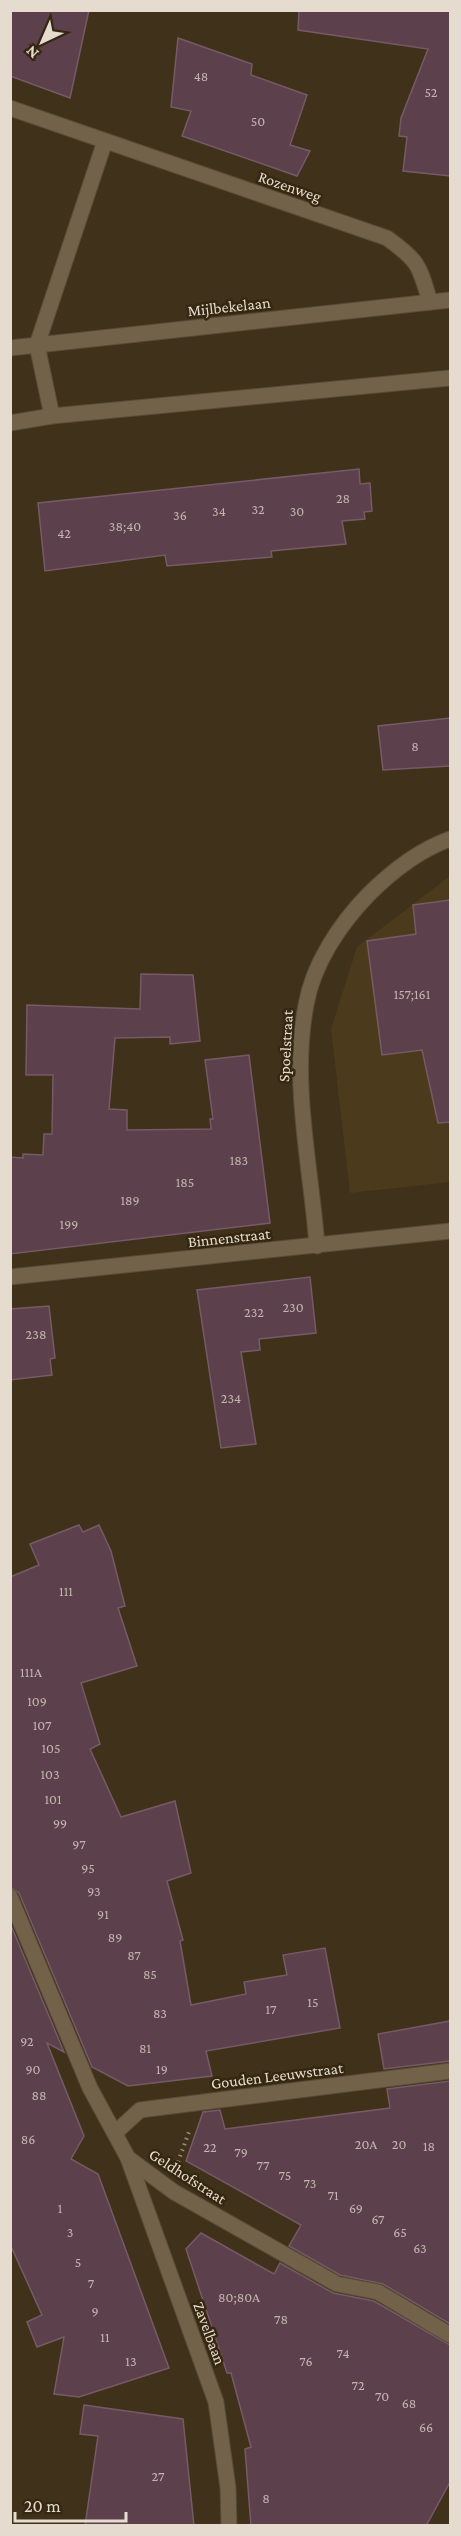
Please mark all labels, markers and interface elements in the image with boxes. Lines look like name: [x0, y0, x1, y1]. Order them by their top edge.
north arrow: [12, 12, 72, 72]
text: N: [22, 42, 42, 62]
house number: 48: [194, 68, 208, 84]
house number: 52: [425, 84, 438, 100]
house number: 50: [251, 113, 265, 129]
street label: Rozenweg: [256, 168, 324, 206]
street label: Mijlbekelaan: [187, 294, 272, 320]
house number: 28: [336, 490, 350, 506]
house number: 32: [251, 501, 265, 517]
house number: 34: [212, 503, 226, 519]
house number: 30: [290, 503, 304, 519]
house number: 36: [173, 507, 187, 523]
house number: 38;40: [109, 518, 141, 534]
house number: 42: [57, 525, 71, 541]
house number: 8: [411, 738, 419, 754]
house number: 157;161: [394, 986, 431, 1002]
street label: Spoelstraat: [275, 1009, 297, 1083]
house number: 183: [230, 1152, 248, 1168]
house number: 185: [176, 1174, 194, 1190]
house number: 189: [120, 1192, 140, 1208]
house number: 199: [60, 1216, 78, 1232]
street label: Binnenstraat: [187, 1225, 272, 1250]
house number: 230: [282, 1299, 304, 1315]
house number: 232: [244, 1304, 264, 1320]
house number: 238: [26, 1326, 46, 1342]
house number: 234: [221, 1390, 241, 1406]
house number: 111: [59, 1583, 73, 1599]
house number: 111A: [20, 1664, 42, 1680]
house number: 109: [27, 1693, 47, 1709]
house number: 107: [33, 1717, 52, 1733]
house number: 105: [41, 1740, 61, 1756]
house number: 103: [40, 1766, 60, 1782]
house number: 101: [44, 1791, 62, 1807]
house number: 99: [53, 1815, 67, 1831]
house number: 97: [72, 1836, 86, 1852]
house number: 95: [81, 1860, 95, 1876]
house number: 93: [87, 1883, 101, 1899]
house number: 91: [97, 1906, 109, 1922]
house number: 89: [108, 1929, 122, 1945]
house number: 87: [127, 1947, 141, 1963]
house number: 85: [143, 1966, 157, 1982]
house number: 15: [307, 1994, 319, 2010]
house number: 17: [265, 2001, 277, 2017]
house number: 83: [153, 2005, 167, 2021]
house number: 92: [20, 2033, 34, 2049]
house number: 81: [139, 2040, 151, 2056]
street label: Gouden Leeuwstraat: [210, 2059, 345, 2092]
house number: 90: [25, 2061, 41, 2077]
house number: 19: [156, 2061, 168, 2077]
house number: 88: [31, 2087, 47, 2103]
house number: 86: [21, 2131, 35, 2147]
house number: 20A: [355, 2136, 377, 2152]
house number: 20: [392, 2136, 406, 2152]
house number: 18: [423, 2138, 435, 2154]
house number: 22: [203, 2139, 217, 2155]
house number: 79: [234, 2144, 248, 2160]
street label: Geldhofstraat: [146, 2145, 230, 2208]
house number: 77: [257, 2157, 270, 2173]
house number: 75: [279, 2167, 291, 2183]
house number: 73: [304, 2175, 316, 2191]
house number: 71: [327, 2187, 339, 2203]
house number: 1: [58, 2200, 63, 2216]
house number: 69: [349, 2200, 363, 2216]
house number: 67: [371, 2211, 385, 2227]
house number: 3: [67, 2224, 73, 2240]
house number: 65: [393, 2224, 407, 2240]
house number: 63: [413, 2240, 427, 2256]
house number: 5: [75, 2254, 81, 2270]
house number: 7: [88, 2275, 95, 2291]
house number: 80;80A: [218, 2289, 260, 2305]
street label: Zavelbaan: [190, 2299, 229, 2367]
house number: 9: [91, 2303, 99, 2319]
house number: 78: [274, 2311, 288, 2327]
house number: 11: [100, 2329, 110, 2345]
house number: 74: [336, 2345, 350, 2361]
house number: 13: [125, 2353, 137, 2369]
house number: 76: [299, 2353, 313, 2369]
house number: 72: [351, 2377, 365, 2393]
house number: 70: [375, 2388, 389, 2404]
house number: 68: [402, 2395, 416, 2411]
house number: 66: [419, 2419, 433, 2435]
house number: 27: [152, 2468, 165, 2484]
scale bar: [15, 2485, 126, 2523]
house number: 8: [262, 2490, 270, 2506]
text: 20 m: [24, 2496, 61, 2516]

